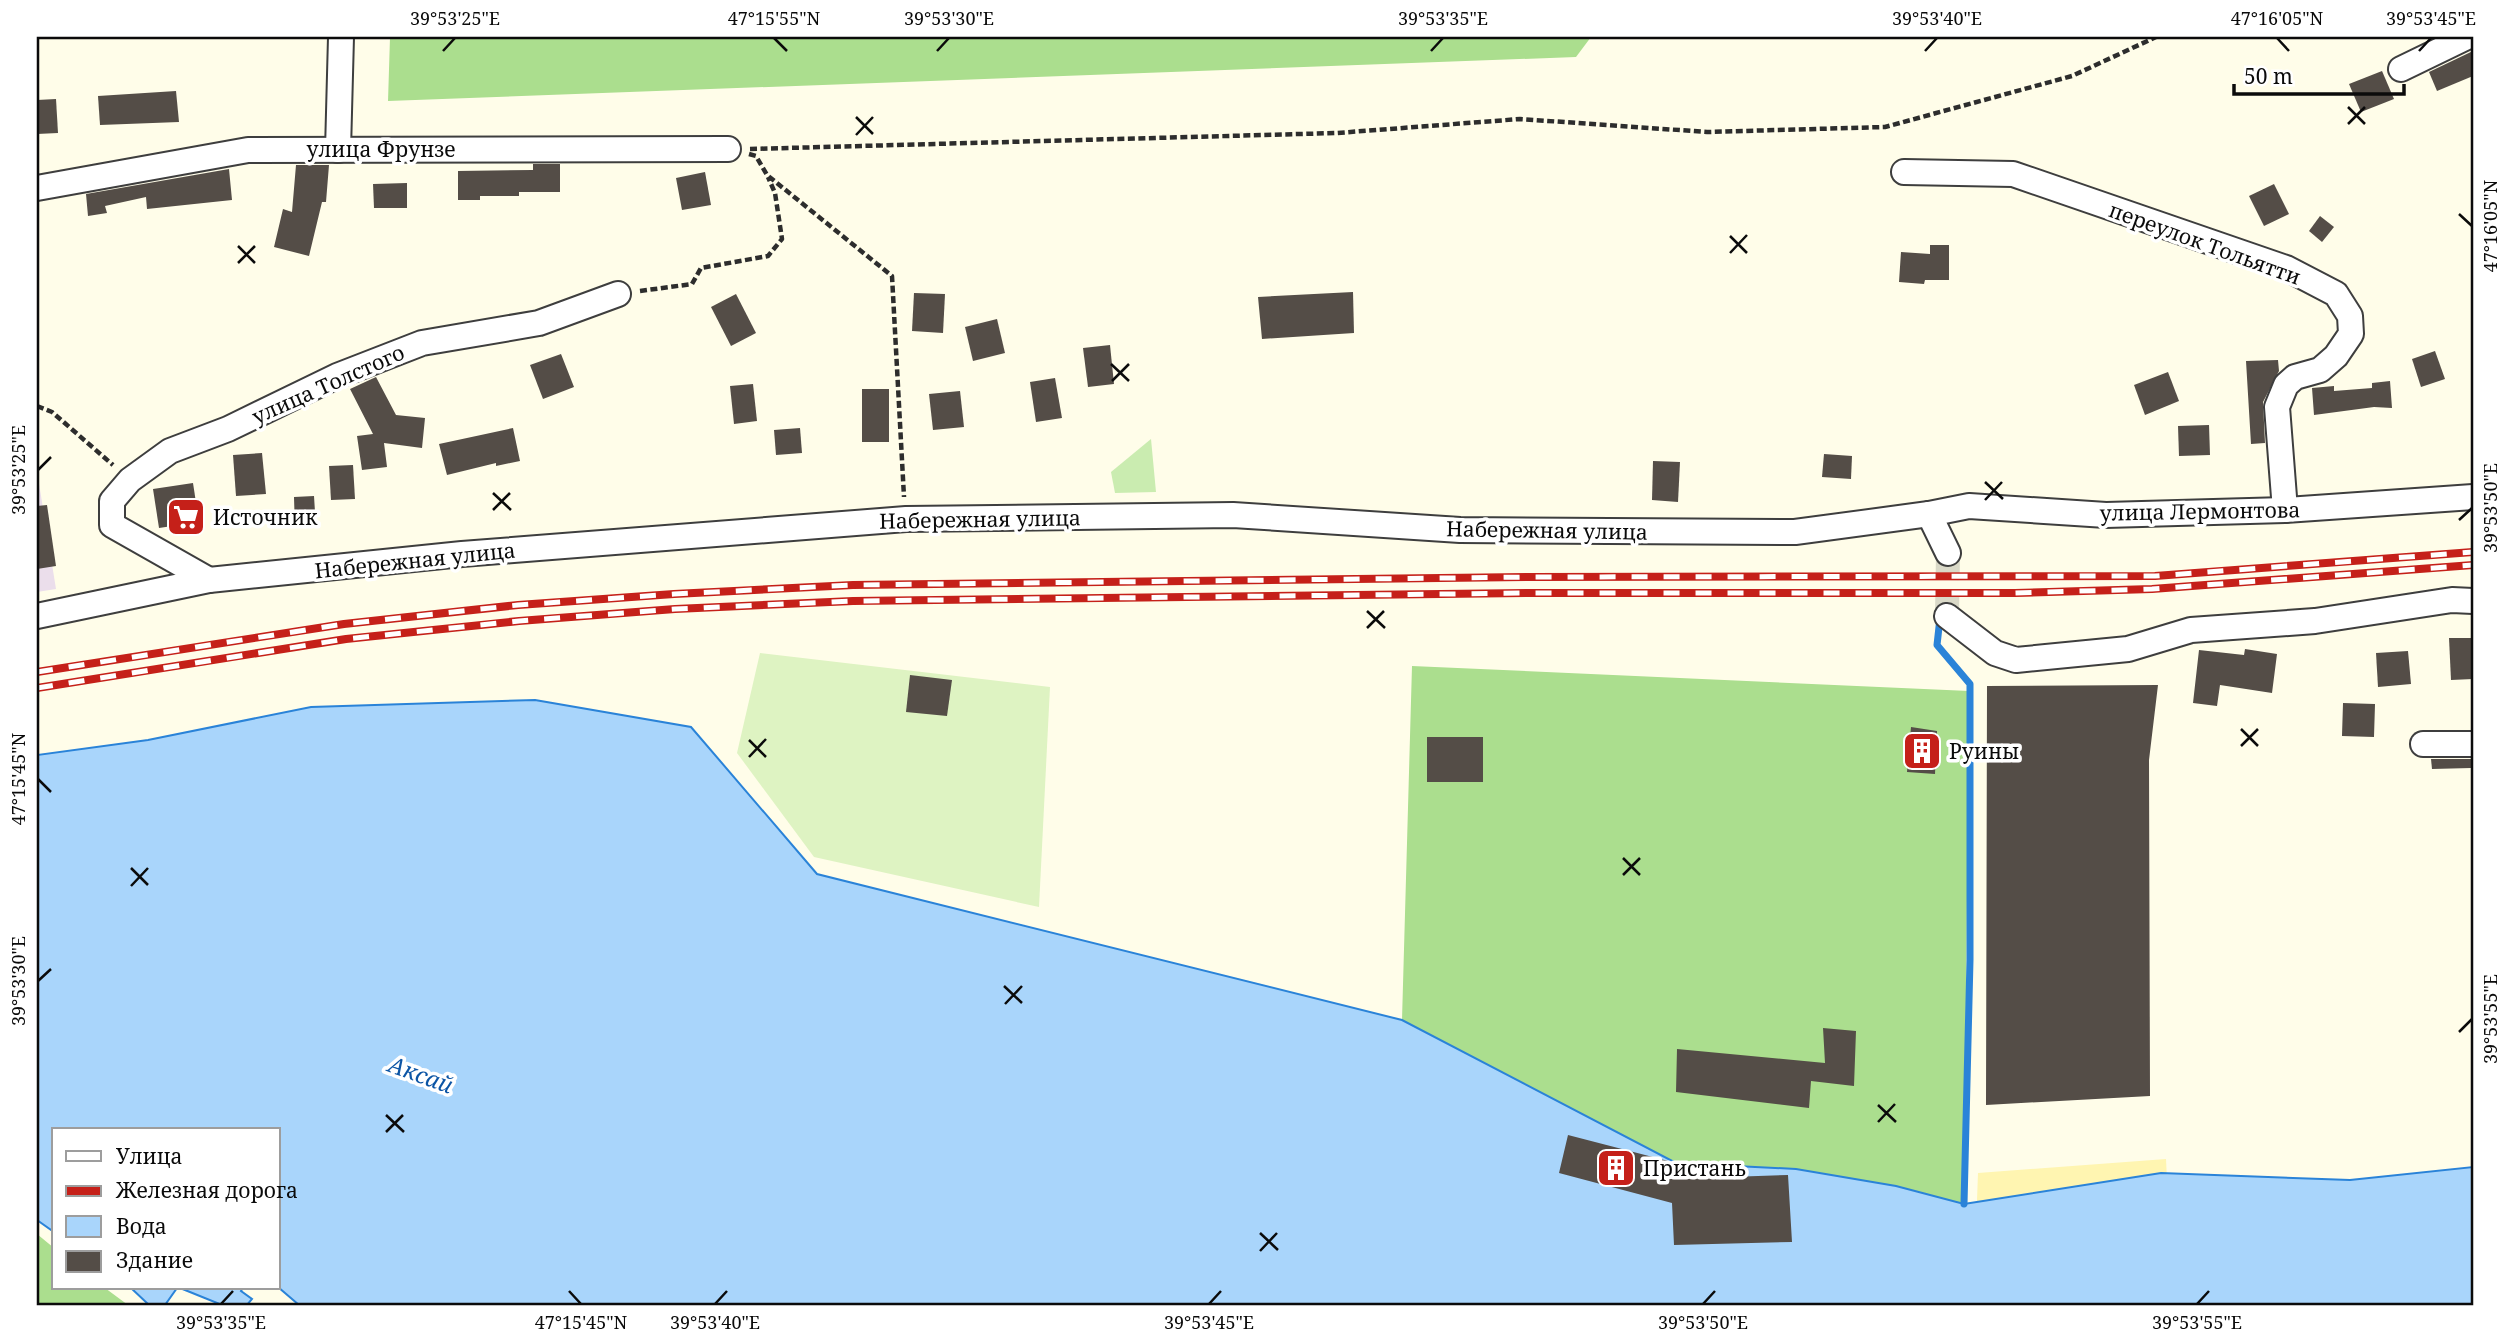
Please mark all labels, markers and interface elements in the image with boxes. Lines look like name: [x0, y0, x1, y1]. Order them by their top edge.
text: 39°53'25"E: [410, 6, 500, 30]
text: 47°15'55"N: [728, 6, 821, 30]
text: 39°53'30"E: [904, 6, 994, 30]
text: 39°53'35"E: [1398, 6, 1488, 30]
text: 39°53'40"E: [1892, 6, 1982, 30]
text: 47°16'05"N: [2231, 6, 2324, 30]
text: 39°53'45"E: [2386, 6, 2476, 30]
scale bar: [2234, 52, 2403, 96]
text: 50 m: [2244, 62, 2293, 90]
street label: улица Фрунзе: [307, 135, 455, 163]
text: 47°16'05"N: [2478, 179, 2502, 272]
street label: переулок Тольятти: [2105, 195, 2305, 291]
street label: улица Толстого: [247, 338, 409, 430]
text: 39°53'25"E: [6, 425, 30, 515]
text: 39°53'50"E: [2478, 463, 2502, 553]
street label: улица Лермонтова: [2099, 495, 2301, 527]
supermarket icon: Источник: [165, 496, 207, 538]
place label: Источник: [213, 503, 318, 531]
street label: Набережная улица: [879, 503, 1081, 535]
street label: Набережная улица: [1446, 514, 1648, 546]
street label: Набережная улица: [313, 536, 517, 584]
building icon: Руины: [1901, 730, 1943, 772]
text: 47°15'45"N: [6, 732, 30, 825]
place label: Руины: [1949, 737, 2019, 765]
text: 39°53'30"E: [6, 936, 30, 1026]
text: 39°53'55"E: [2478, 974, 2502, 1064]
water label: Аксай: [382, 1047, 458, 1101]
legend: [52, 1128, 280, 1290]
text: Улица: [116, 1142, 183, 1170]
building icon: Пристань: [1595, 1147, 1637, 1189]
place label: Пристань: [1643, 1154, 1746, 1182]
text: Железная дорога: [115, 1176, 298, 1204]
text: Вода: [116, 1212, 167, 1240]
text: Здание: [116, 1246, 193, 1274]
text: 39°53'35"E: [176, 1310, 266, 1334]
text: 47°15'45"N: [535, 1310, 628, 1334]
text: 39°53'40"E: [670, 1310, 760, 1334]
text: 39°53'45"E: [1164, 1310, 1254, 1334]
text: 39°53'50"E: [1658, 1310, 1748, 1334]
text: 39°53'55"E: [2152, 1310, 2242, 1334]

